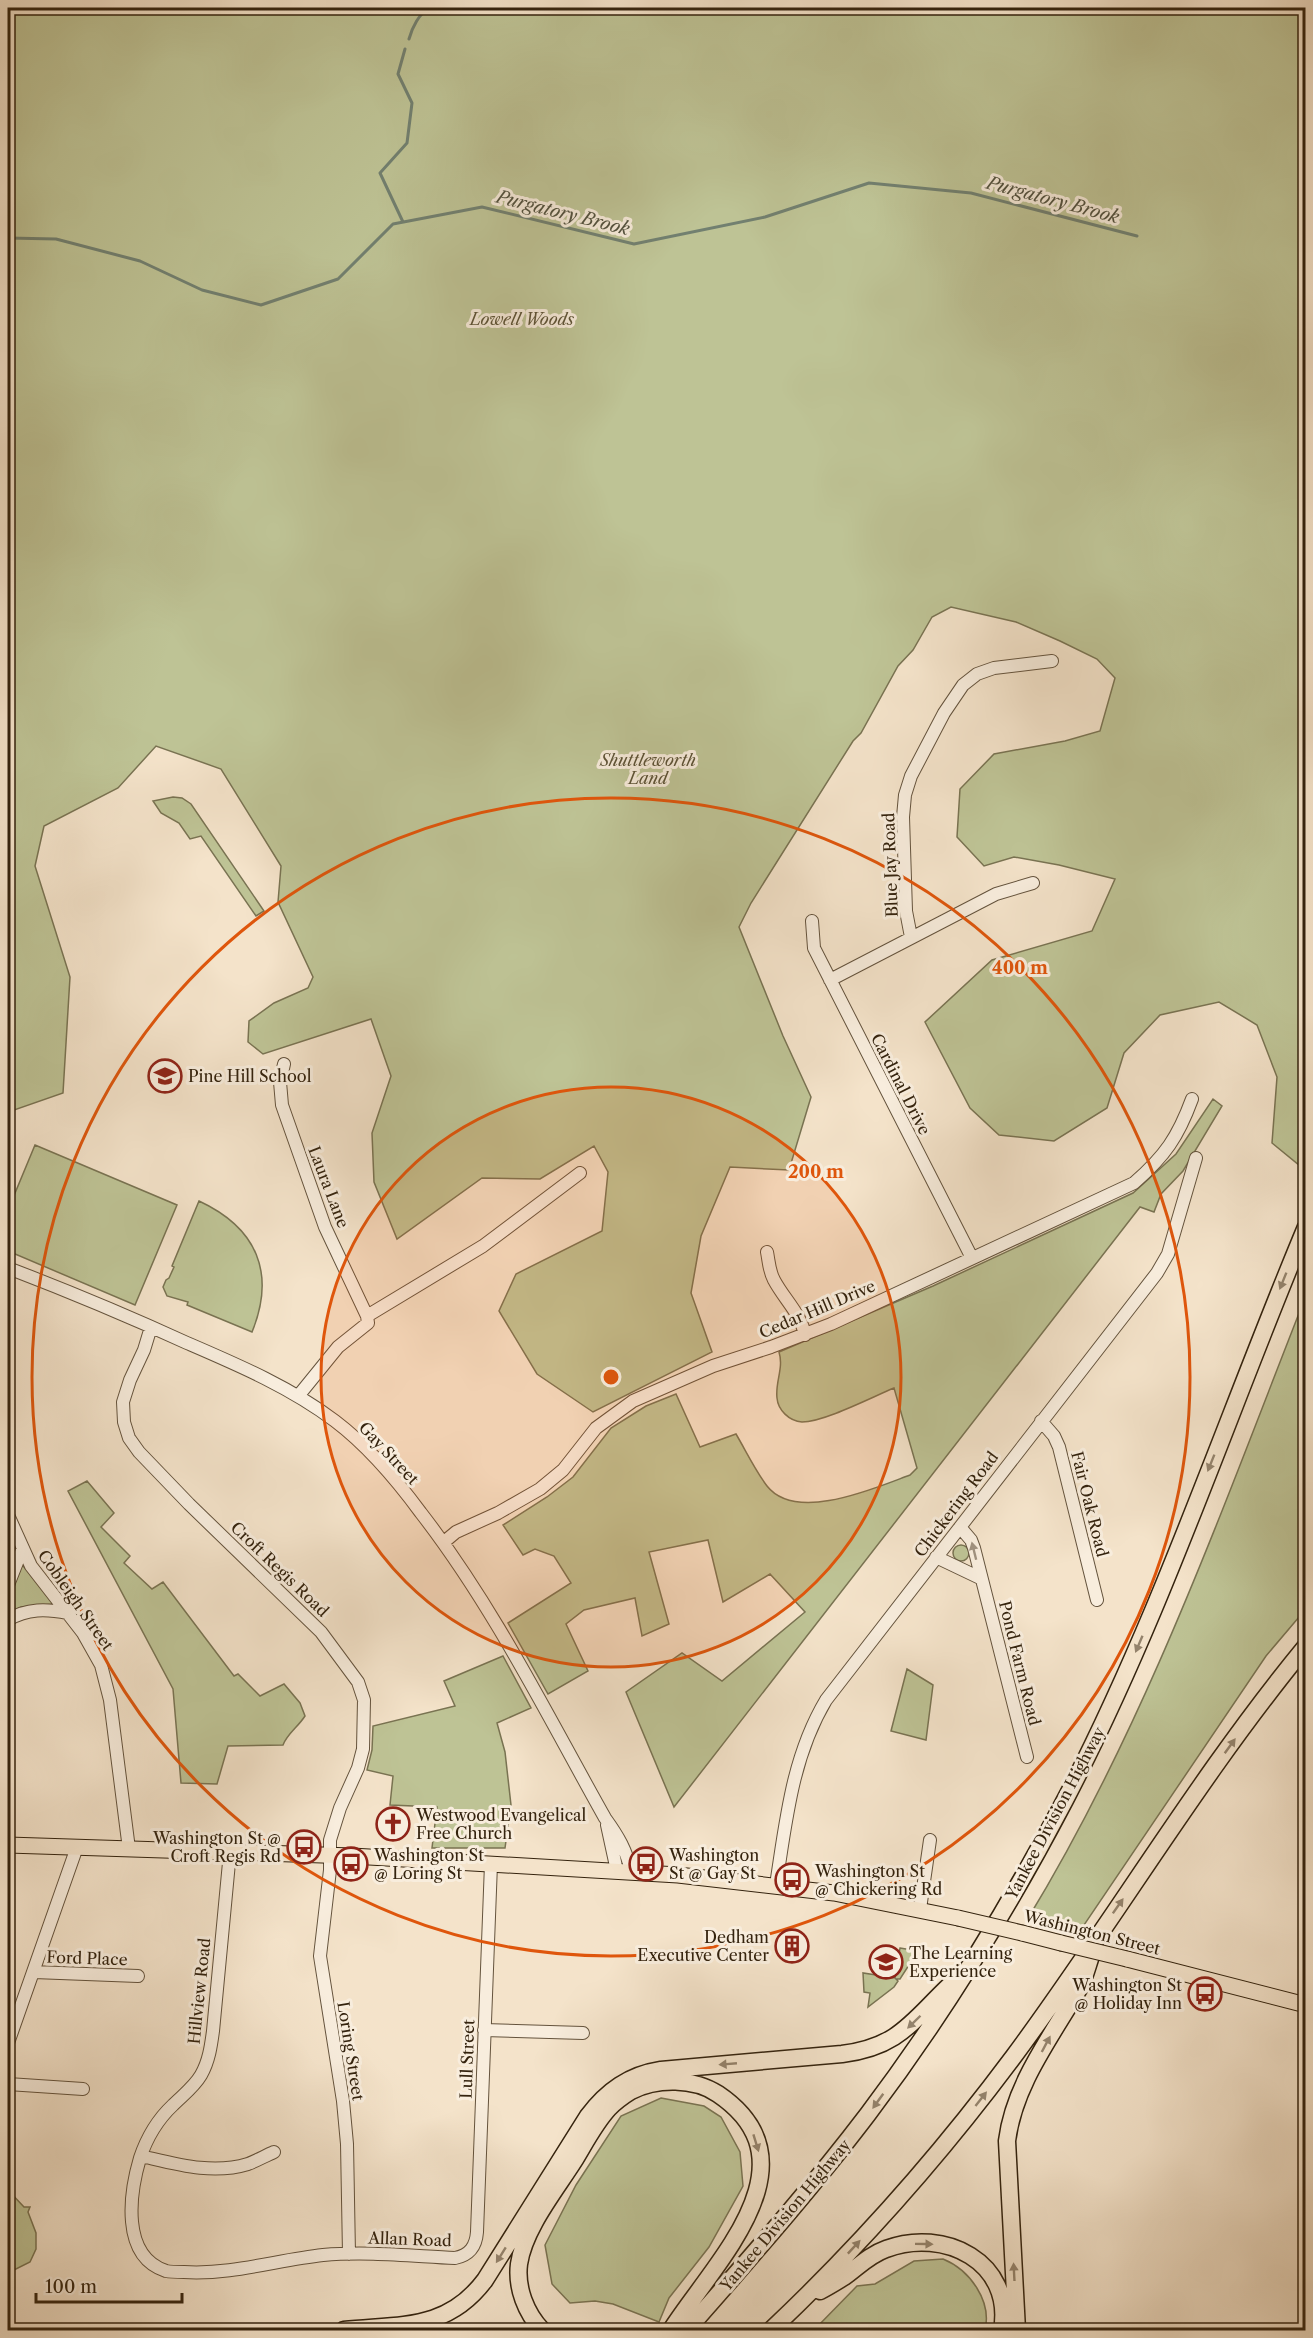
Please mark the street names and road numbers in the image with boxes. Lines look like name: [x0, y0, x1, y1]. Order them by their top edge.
street label: Blue Jay Road: [878, 812, 902, 918]
street label: Cardinal Drive: [867, 1030, 935, 1138]
street label: Laura Lane: [304, 1143, 354, 1231]
street label: Cedar Hill Drive: [756, 1276, 878, 1342]
street label: Gay Street: [355, 1417, 423, 1489]
street label: Chickering Road: [910, 1447, 1002, 1561]
street label: Fair Oak Road: [1067, 1449, 1113, 1559]
street label: Croft Regis Road: [227, 1517, 333, 1621]
street label: Cobleigh Street: [34, 1546, 118, 1655]
street label: Pond Farm Road: [995, 1599, 1045, 1728]
street label: Yankee Division Highway: [1001, 1722, 1110, 1904]
street label: Washington Street: [1021, 1905, 1163, 1959]
street label: Hillview Road: [183, 1937, 215, 2045]
street label: Ford Place: [46, 1947, 128, 1969]
street label: Loring Street: [333, 2000, 369, 2102]
street label: Lull Street: [456, 2019, 478, 2099]
street label: Yankee Division Highway: [715, 2134, 855, 2296]
street label: Allan Road: [367, 2228, 452, 2250]

